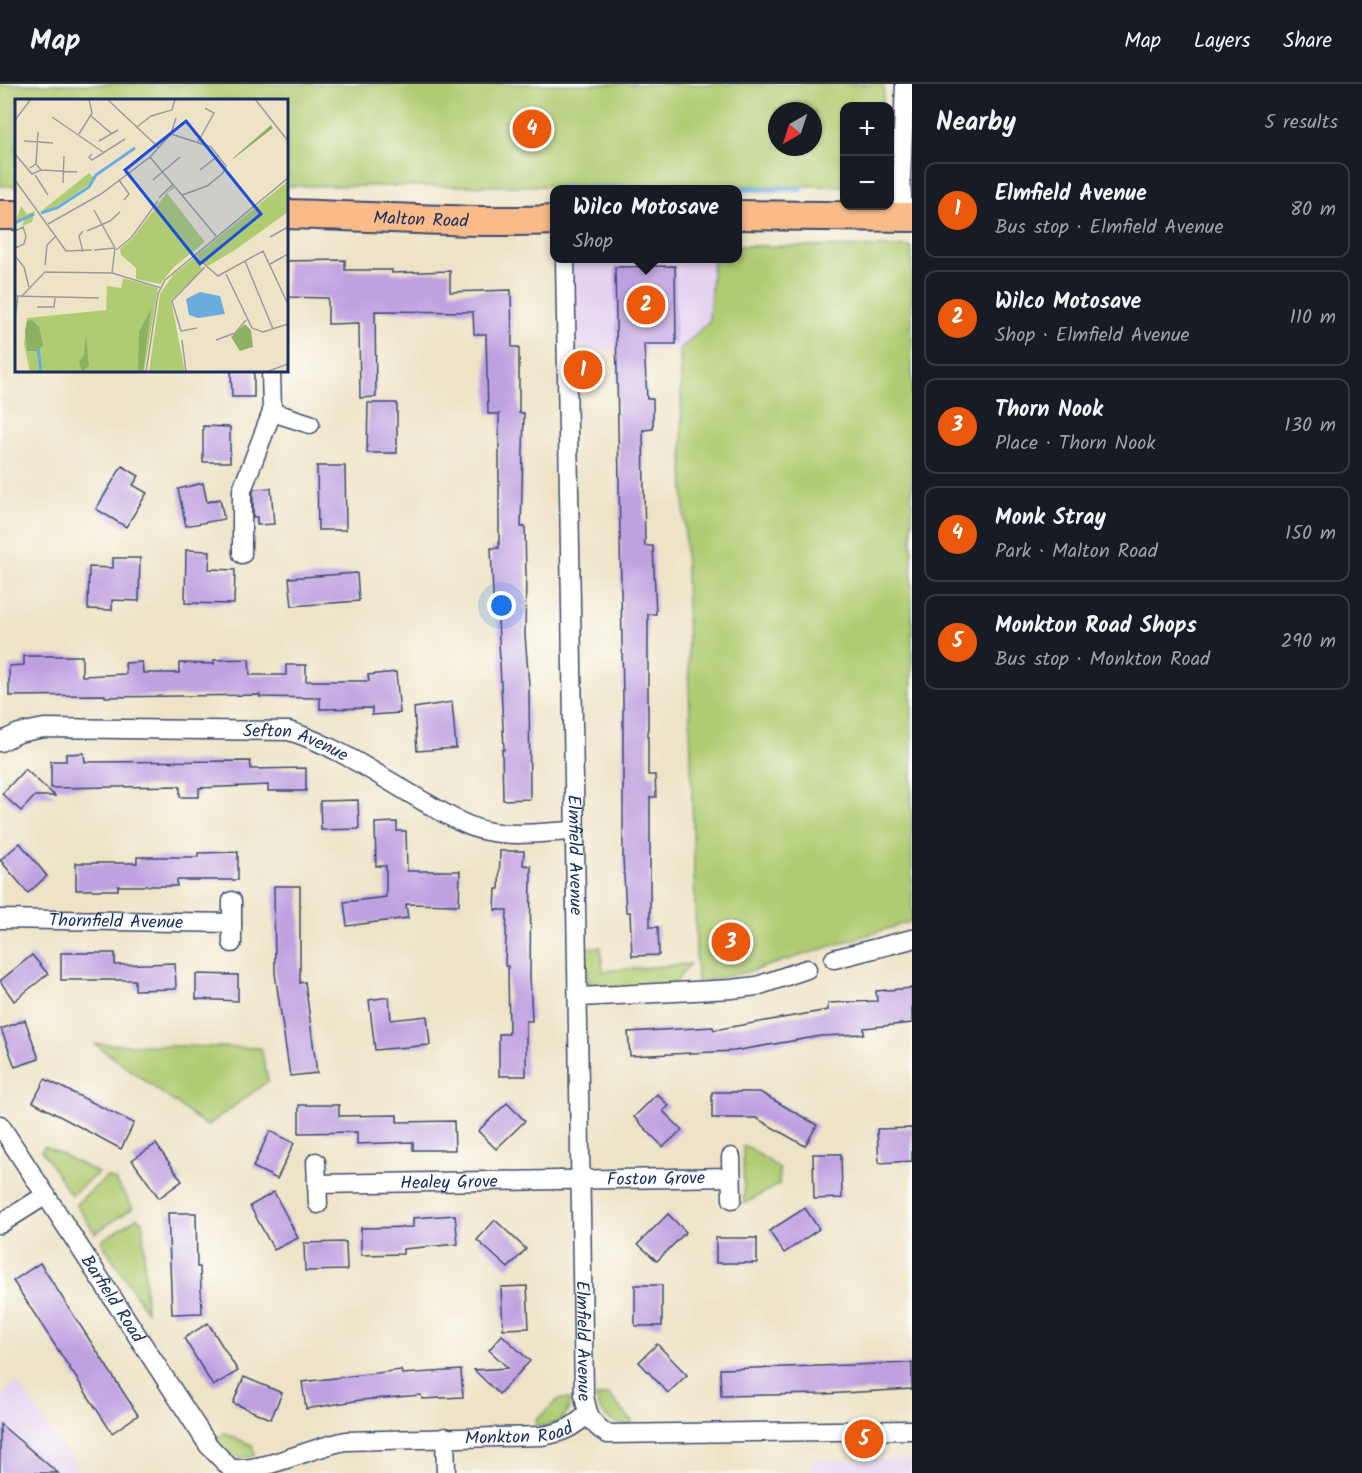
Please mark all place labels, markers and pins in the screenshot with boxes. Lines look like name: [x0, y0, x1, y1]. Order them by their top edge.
pin: 4: [512, 106, 552, 152]
pin: 2: [626, 282, 666, 328]
pin: 1: [564, 348, 602, 392]
pin: 3: [712, 920, 750, 964]
pin: 5: [844, 1416, 884, 1462]

